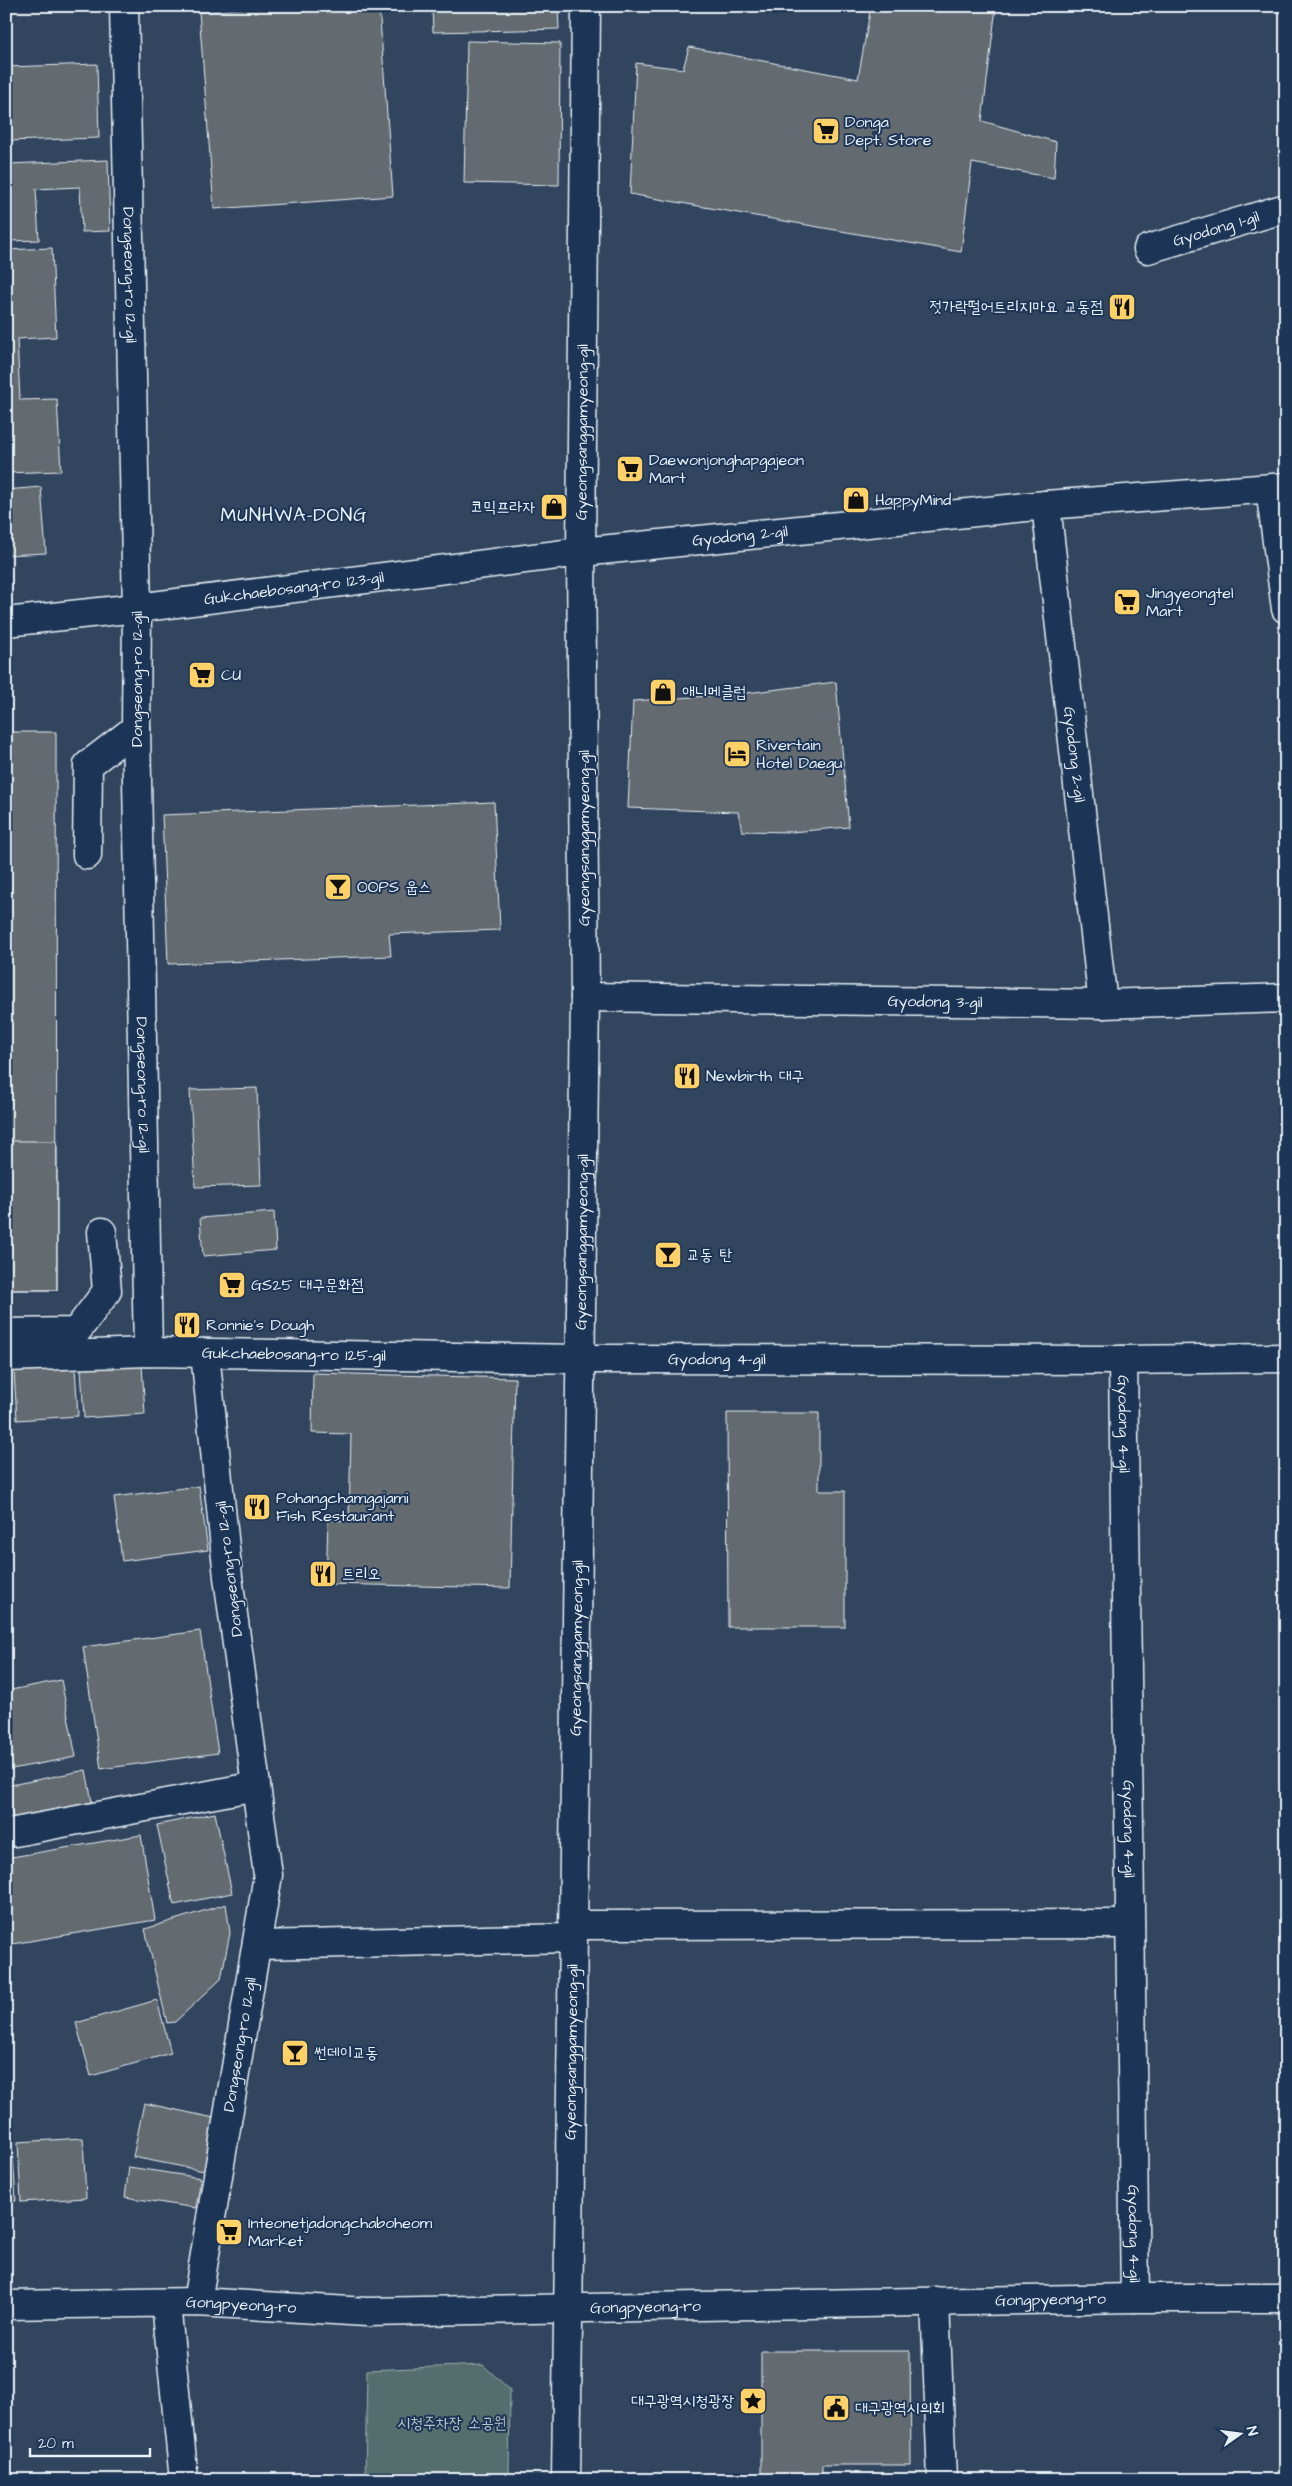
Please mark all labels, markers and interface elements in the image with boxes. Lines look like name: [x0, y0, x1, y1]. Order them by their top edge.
place label: Donga Dept. Store: [845, 111, 932, 151]
supermarket icon: Donga Dept. Store: [811, 116, 841, 146]
street label: Gyodong 1-gil: [1170, 206, 1262, 252]
street label: Dongseong-ro 12-gil: [117, 207, 142, 343]
restaurant icon: 젓가락떨어트리지마요 교동점: [1107, 292, 1137, 322]
place label: 젓가락떨어트리지마요 교동점: [929, 296, 1103, 318]
street label: Gyeongsanggamyeong-gil: [570, 344, 595, 520]
place label: Daewonjonghapgajeon Mart: [649, 449, 804, 489]
supermarket icon: Daewonjonghapgajeon Mart: [615, 454, 645, 484]
shop icon: HappyMind: [841, 485, 871, 515]
place label: HappyMind: [875, 489, 951, 512]
shop icon: 코믹프라자: [539, 492, 569, 522]
place label: 코믹프라자: [471, 496, 535, 518]
district label: MUNHWA-DONG: [221, 502, 367, 529]
street label: Gyodong 2-gil: [691, 520, 789, 552]
street label: Gukchaebosang-ro 123-gil: [203, 566, 385, 610]
place label: Jingyeongtel Mart: [1146, 582, 1233, 622]
supermarket icon: Jingyeongtel Mart: [1112, 587, 1142, 617]
street label: Dongseong-ro 12-gil: [126, 611, 149, 747]
supermarket icon: CU: [187, 660, 217, 690]
place label: CU: [221, 664, 241, 686]
shop icon: 애니메클럽: [648, 677, 678, 707]
place label: 애니메클럽: [682, 681, 746, 703]
street label: Gyodong 2-gil: [1058, 705, 1091, 803]
place label: Rivertain Hotel Daegu: [756, 734, 842, 775]
hotel icon: Rivertain Hotel Daegu: [722, 739, 752, 769]
street label: Gyeongsanggamyeong-gil: [573, 750, 596, 926]
bar icon: OOPS 웁스: [323, 872, 353, 902]
place label: OOPS 웁스: [357, 876, 431, 898]
street label: Gyodong 3-gil: [887, 990, 983, 1014]
street label: Dongseong-ro 12-gil: [130, 1017, 155, 1153]
restaurant icon: Newbirth 대구: [672, 1061, 702, 1091]
place label: Newbirth 대구: [706, 1065, 804, 1087]
street label: Gyeongsanggamyeong-gil: [570, 1154, 595, 1330]
bar icon: 교동 탄: [653, 1240, 683, 1270]
place label: 교동 탄: [687, 1244, 732, 1266]
supermarket icon: GS25 대구문화점: [217, 1270, 247, 1300]
place label: GS25 대구문화점: [251, 1274, 364, 1296]
restaurant icon: Ronnie's Dough: [172, 1310, 202, 1340]
place label: Ronnie's Dough: [206, 1314, 314, 1337]
street label: Gukchaebosang-ro 125-gil: [202, 1342, 386, 1368]
street label: Gyodong 4-gil: [668, 1348, 766, 1371]
street label: Gyodong 4-gil: [1111, 1375, 1135, 1473]
place label: Pohangchamgajami Fish Restaurant: [276, 1487, 409, 1527]
restaurant icon: Pohangchamgajami Fish Restaurant: [242, 1492, 272, 1522]
street label: Dongseong-ro 12-gil: [210, 1500, 249, 1638]
restaurant icon: 트리오: [308, 1559, 338, 1589]
street label: Gyeongsanggamyeong-gil: [565, 1560, 590, 1736]
place label: 트리오: [342, 1563, 381, 1585]
street label: Gyodong 4-gil: [1117, 1780, 1141, 1878]
street label: Gyeongsanggamyeong-gil: [559, 1964, 585, 2140]
street label: Dongseong-ro 12-gil: [218, 1976, 262, 2113]
bar icon: 썬데이교동: [280, 2038, 310, 2068]
place label: 썬데이교동: [314, 2042, 378, 2064]
street label: Gyodong 4-gil: [1122, 2185, 1146, 2283]
place label: Inteonetjadongchaboheom Market: [248, 2212, 433, 2252]
supermarket icon: Inteonetjadongchaboheom Market: [214, 2217, 244, 2247]
street label: Gongpyeong-ro: [995, 2288, 1106, 2312]
street label: Gongpyeong-ro: [185, 2291, 297, 2319]
street label: Gongpyeong-ro: [590, 2295, 701, 2319]
place icon: 대구광역시청광장: [738, 2386, 768, 2416]
place label: 대구광역시청광장: [631, 2390, 734, 2412]
public building icon: 대구광역시의회: [821, 2393, 851, 2423]
place label: 대구광역시의회: [855, 2397, 945, 2419]
north arrow: [1214, 2408, 1264, 2458]
park label: 시청주차장 소공원: [397, 2412, 507, 2434]
text: N: [1241, 2424, 1262, 2438]
scale bar: [30, 2426, 150, 2458]
text: 20 m: [38, 2433, 74, 2454]

